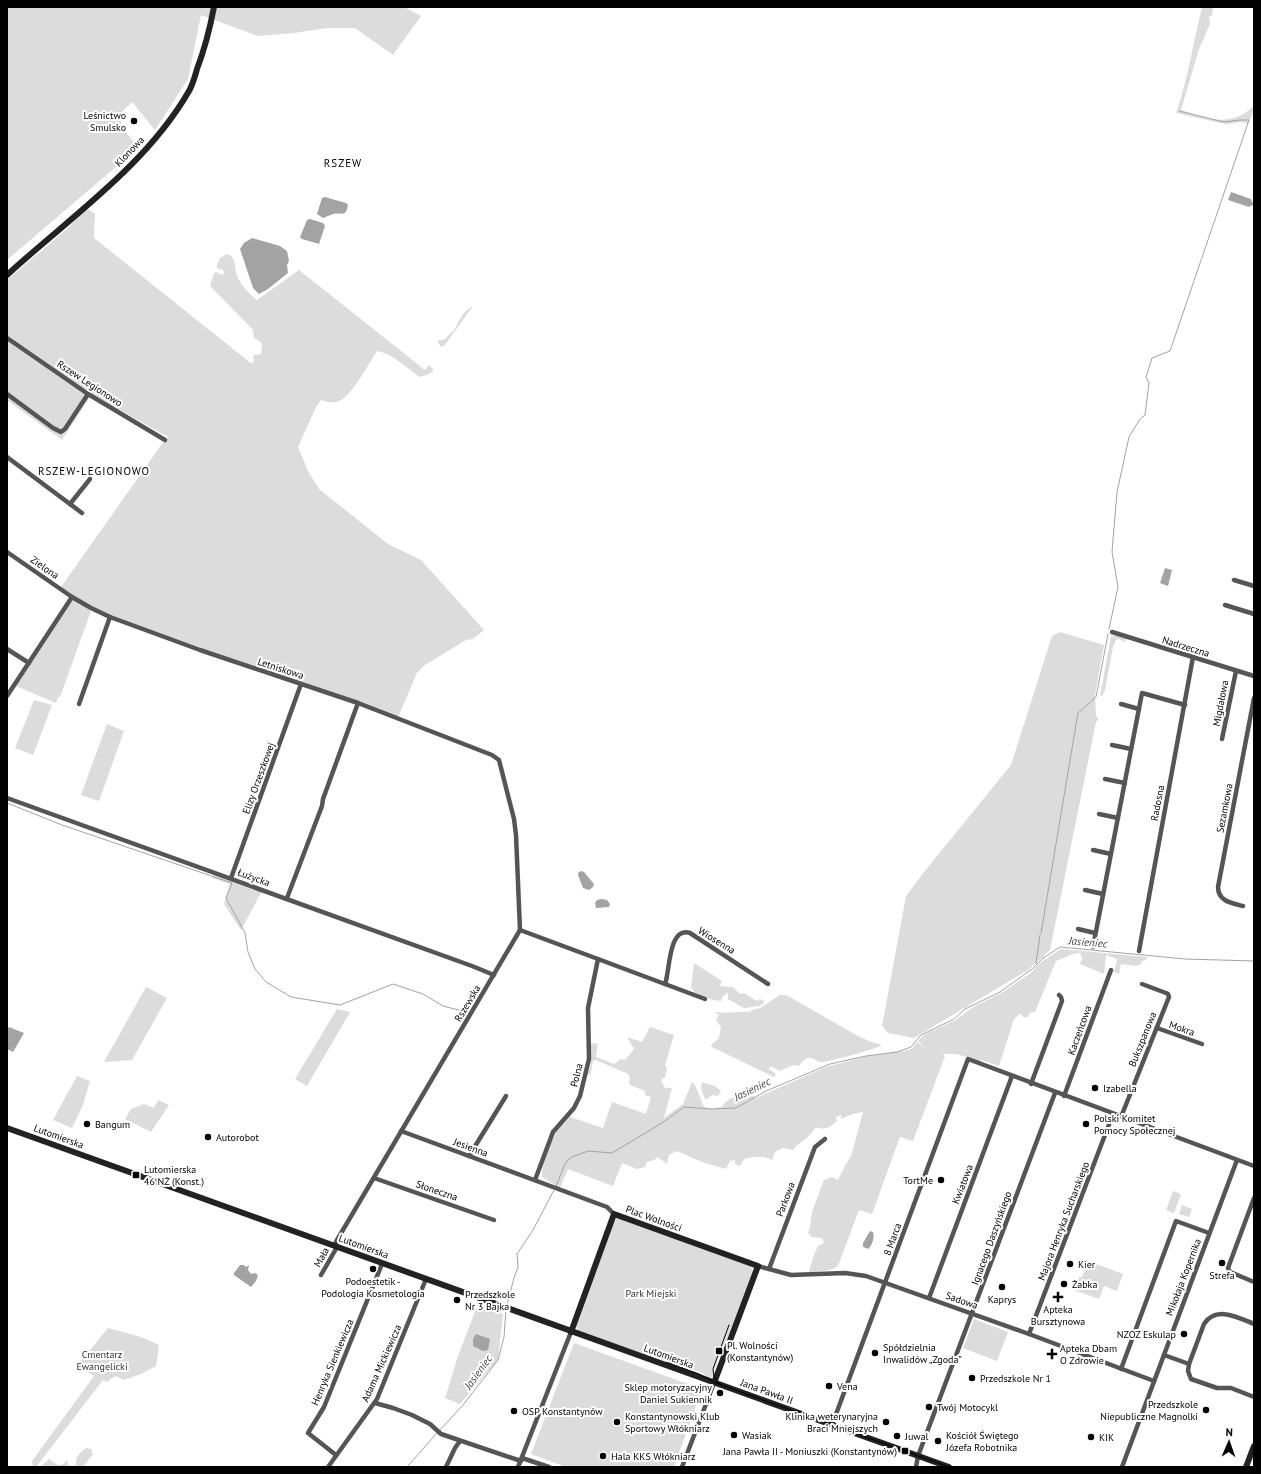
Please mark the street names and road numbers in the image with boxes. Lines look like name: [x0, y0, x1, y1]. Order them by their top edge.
street label: Klonowa: [112, 133, 147, 169]
street label: Rszew Legionowo: [55, 357, 125, 409]
street label: Zielona: [28, 553, 62, 582]
street label: Nadrzeczna: [1161, 633, 1211, 660]
street label: Letniskowa: [256, 655, 306, 682]
street label: Migdałowa: [1210, 679, 1231, 727]
street label: Elizy Orzeszkowej: [239, 740, 277, 816]
street label: Sezamkowa: [1213, 782, 1236, 834]
street label: Radosna: [1148, 784, 1167, 822]
street label: Łużycka: [236, 866, 272, 889]
street label: Wiosenna: [696, 924, 738, 957]
street label: Rszewska: [451, 982, 483, 1024]
street label: Kaczeńcowa: [1064, 1004, 1094, 1057]
street label: Bukszpanowa: [1126, 1010, 1159, 1069]
street label: Mokra: [1167, 1018, 1196, 1039]
street label: Polna: [567, 1062, 586, 1088]
street label: Lutomierska: [32, 1121, 86, 1152]
street label: Jesienna: [451, 1135, 490, 1160]
street label: Majora Henryka Sucharskiego: [1035, 1160, 1092, 1282]
street label: Kwiatowa: [949, 1162, 976, 1206]
street label: Słoneczna: [414, 1177, 459, 1204]
street label: Parkowa: [773, 1180, 798, 1218]
street label: Ignacego Daszyńskiego: [968, 1189, 1014, 1287]
street label: Plac Wolności: [624, 1202, 684, 1235]
street label: 8 Marca: [881, 1221, 904, 1257]
street label: Lutomierska: [337, 1231, 391, 1262]
street label: Mikołaja Kopernika: [1163, 1237, 1204, 1318]
street label: Mała: [311, 1245, 332, 1269]
street label: Sadowa: [944, 1289, 980, 1312]
street label: Henryka Sienkiewicza: [308, 1317, 357, 1407]
street label: Adama Mickiewicza: [359, 1322, 404, 1404]
street label: Lutomierska: [642, 1341, 696, 1372]
street label: Jana Pawła II: [738, 1376, 795, 1407]

